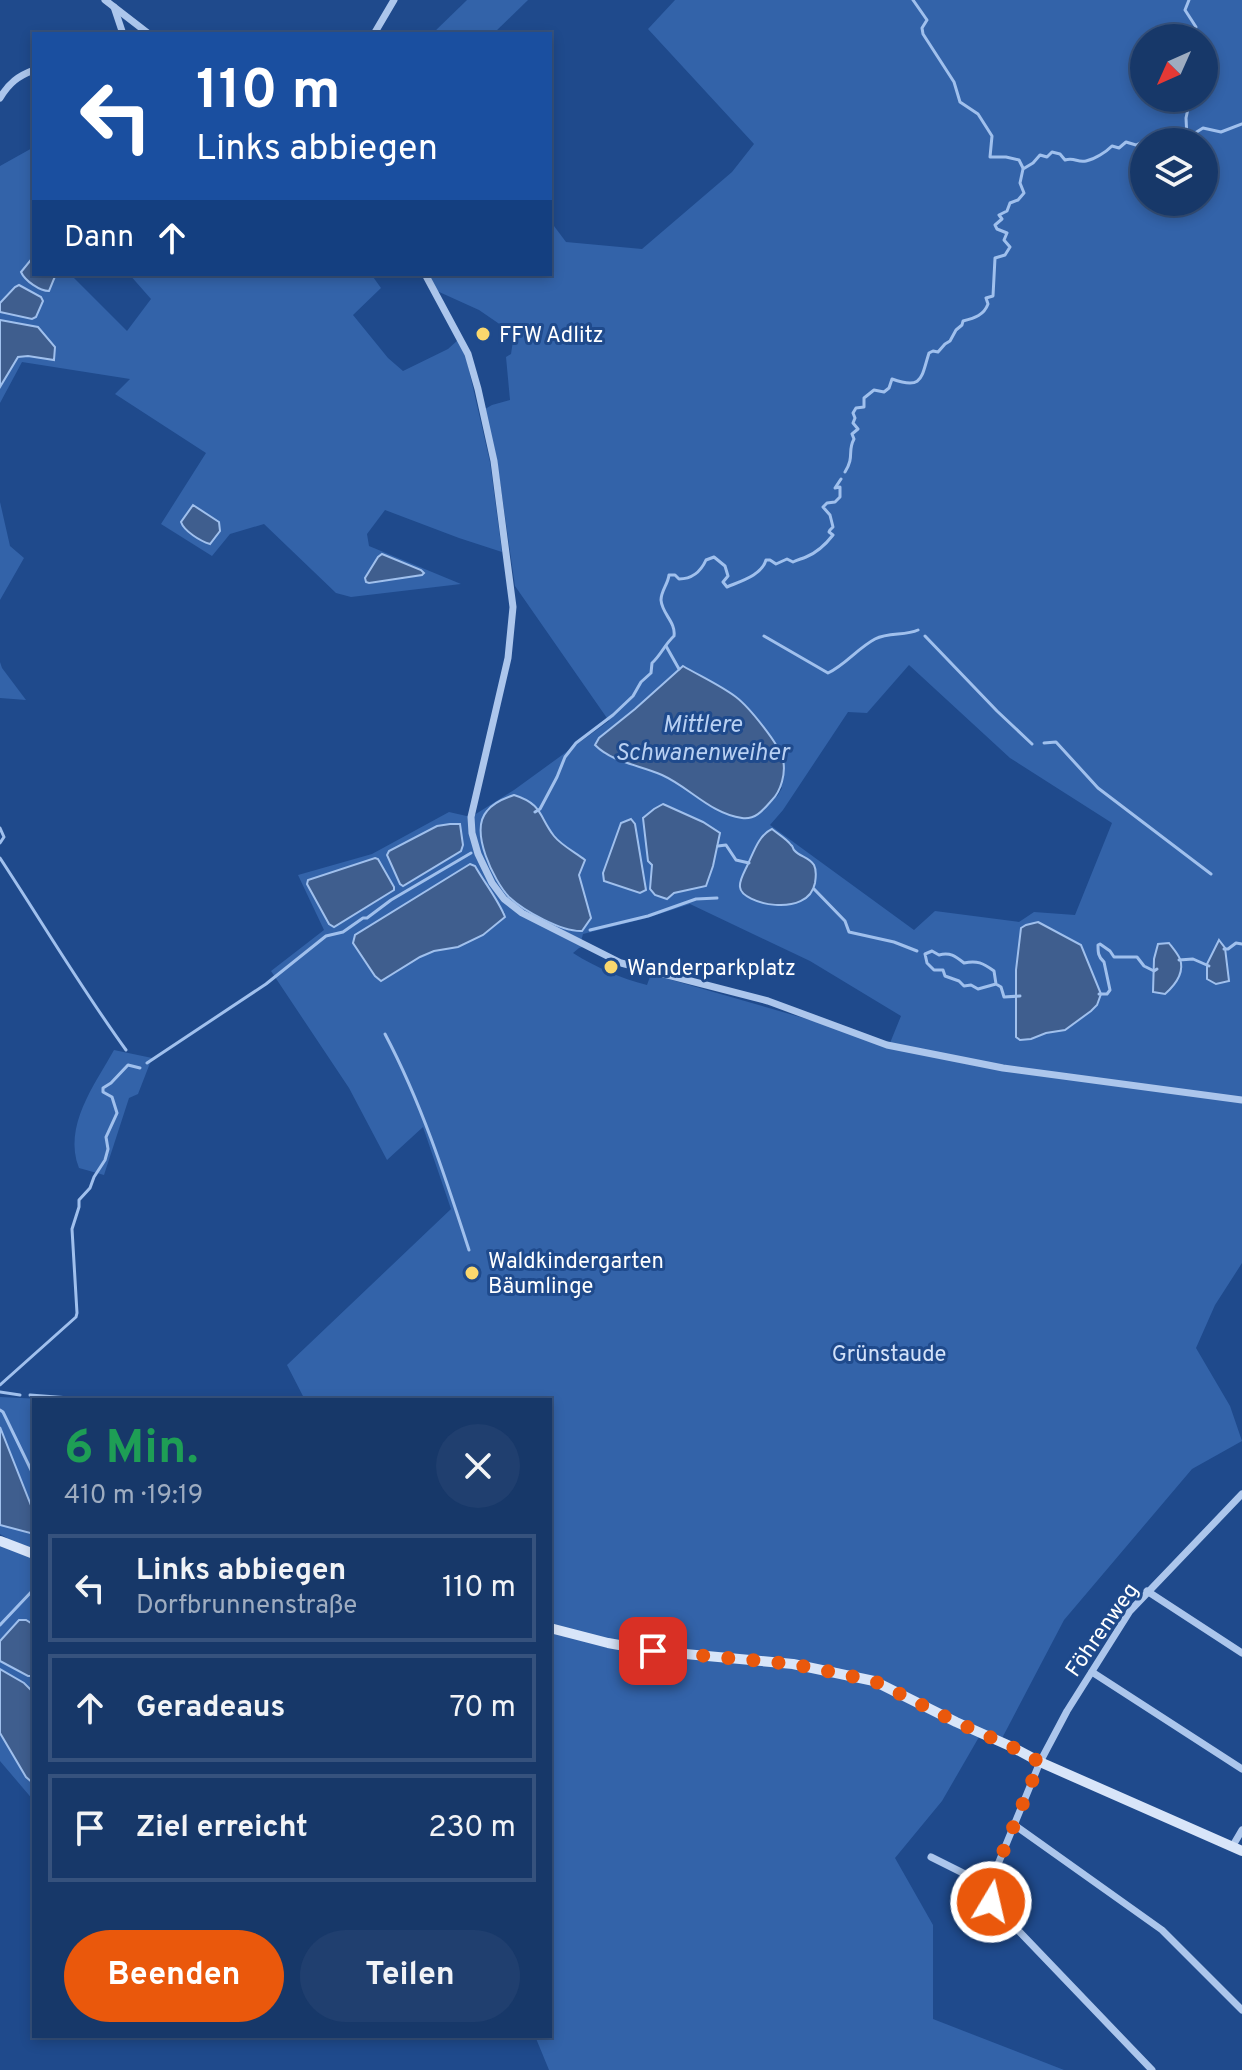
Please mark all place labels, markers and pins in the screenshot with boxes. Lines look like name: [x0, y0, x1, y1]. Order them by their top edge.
place label: FFW Adlitz: [499, 323, 604, 350]
marker: FFW Adlitz: [474, 325, 492, 343]
place label: Wanderparkplatz: [627, 956, 796, 983]
marker: Wanderparkplatz: [602, 958, 620, 976]
place label: Waldkindergarten Bäumlinge: [488, 1249, 664, 1301]
marker: Waldkindergarten Bäumlinge: [463, 1264, 481, 1282]
pin: [619, 1617, 687, 1685]

